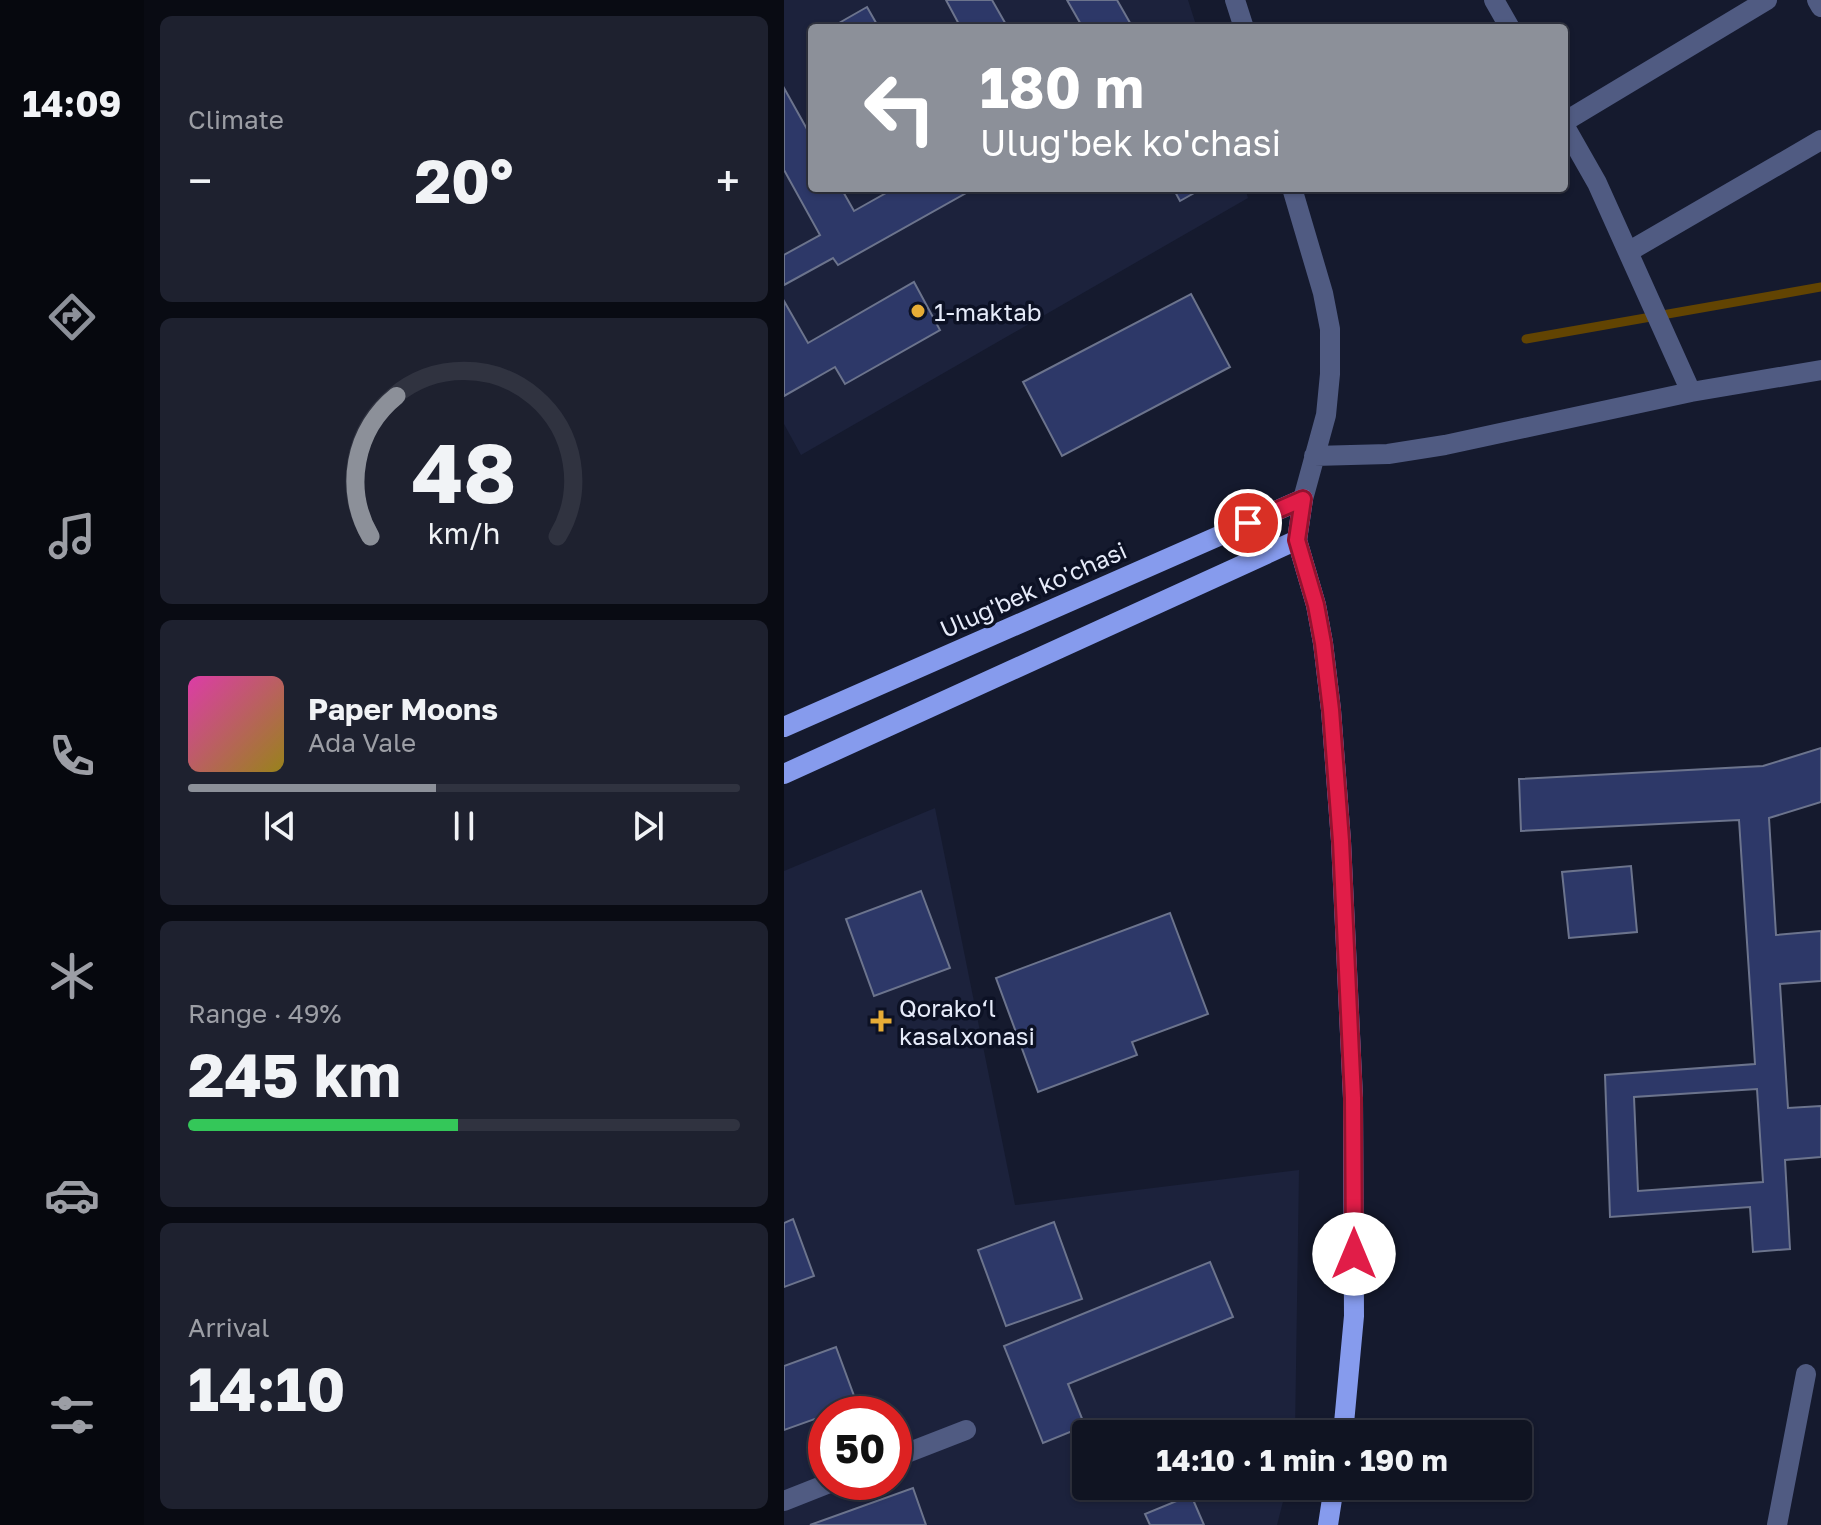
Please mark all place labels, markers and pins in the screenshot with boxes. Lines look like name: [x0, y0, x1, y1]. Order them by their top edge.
place label: 1-maktab: [934, 297, 1042, 326]
marker: 1-maktab: [909, 302, 927, 320]
pin: [1214, 489, 1282, 557]
place label: Qorako‘l kasalxonasi: [899, 993, 1035, 1050]
marker: Qorako‘l kasalxonasi: [870, 1010, 892, 1032]

